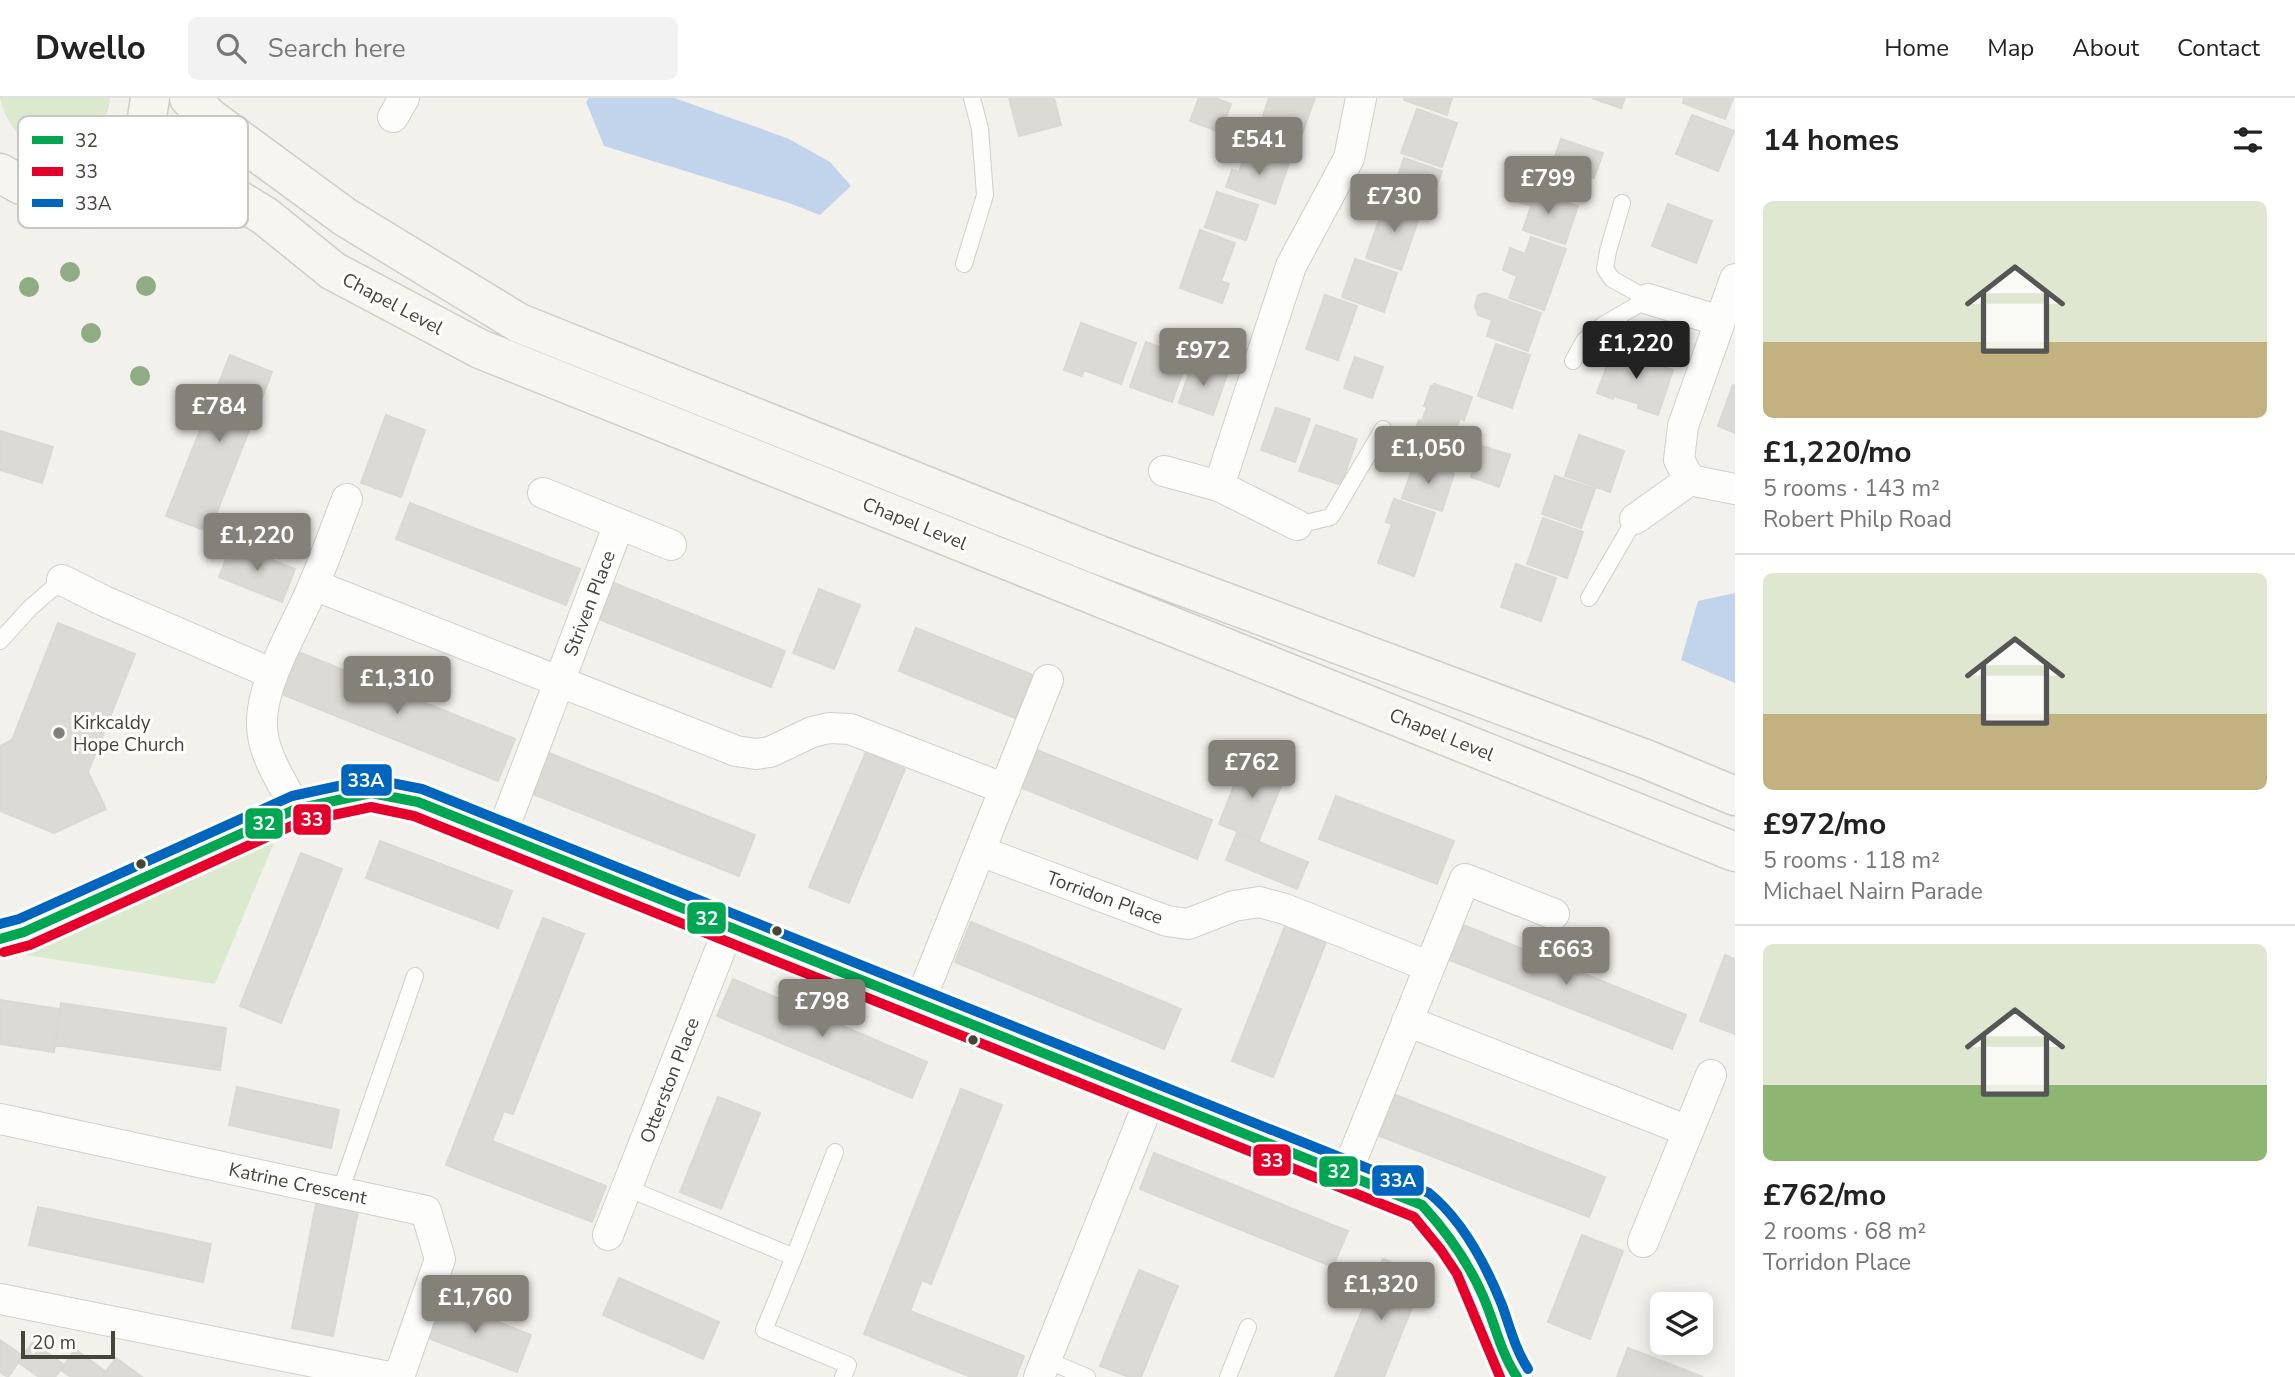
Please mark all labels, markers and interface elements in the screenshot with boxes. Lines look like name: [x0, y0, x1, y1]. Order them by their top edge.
search box: [188, 17, 678, 80]
text: Dwello: [35, 26, 146, 71]
icon: search: [212, 29, 250, 67]
text: Search here: [268, 31, 406, 66]
text: Home: [1884, 32, 1949, 64]
text: Map: [1987, 32, 2034, 64]
text: About: [2072, 32, 2139, 64]
text: Contact: [2177, 32, 2260, 64]
legend: [18, 116, 248, 228]
pin: £541: [1218, 118, 1300, 177]
text: 14 homes: [1763, 120, 1899, 161]
icon: filters: [2229, 121, 2267, 159]
text: £541: [1231, 124, 1287, 155]
text: 32: [75, 128, 98, 154]
pin: £799: [1507, 156, 1589, 216]
text: 33: [75, 159, 98, 185]
text: £799: [1520, 163, 1576, 194]
pin: £730: [1353, 174, 1435, 234]
text: £730: [1366, 181, 1422, 212]
text: 33A: [75, 191, 112, 217]
icon: home: [1952, 246, 2078, 372]
street label: Chapel Level: [337, 266, 448, 342]
pin: £1,220: [1579, 322, 1693, 381]
pin: £972: [1162, 328, 1244, 388]
text: £1,220: [1599, 328, 1673, 359]
text: £972: [1175, 335, 1231, 366]
pin: £784: [178, 384, 260, 444]
text: £784: [191, 391, 247, 422]
pin: £1,050: [1371, 426, 1485, 486]
text: £1,220/mo: [1763, 432, 1912, 473]
text: £1,050: [1391, 433, 1465, 464]
text: 5 rooms · 143 m²: [1763, 473, 1940, 504]
street label: Chapel Level: [858, 491, 971, 557]
text: Robert Philp Road: [1763, 504, 1952, 535]
pin: £1,220: [200, 514, 314, 573]
text: £1,220: [220, 520, 294, 551]
street label: Striven Place: [558, 547, 622, 660]
icon: home: [1952, 618, 2078, 744]
pin: £1,310: [340, 656, 454, 716]
text: £1,310: [360, 663, 434, 694]
street label: Chapel Level: [1385, 702, 1498, 768]
place label: Kirkcaldy Hope Church: [73, 710, 185, 758]
marker: Kirkcaldy Hope Church: [51, 725, 67, 741]
pin: £762: [1211, 740, 1293, 800]
text: £762: [1224, 747, 1280, 778]
line badge: 33A: [340, 763, 393, 797]
text: 33A: [348, 768, 385, 794]
line badge: 33: [292, 803, 332, 836]
text: £972/mo: [1763, 804, 1886, 845]
line badge: 32: [244, 807, 284, 840]
text: 33: [301, 807, 323, 833]
text: 32: [253, 811, 275, 837]
text: 5 rooms · 118 m²: [1763, 845, 1940, 876]
unlabelled marker: [134, 857, 148, 871]
street label: Torridon Place: [1043, 865, 1167, 931]
text: Michael Nairn Parade: [1763, 876, 1983, 907]
line badge: 32: [686, 901, 727, 935]
text: 32: [696, 906, 718, 932]
unlabelled marker: [770, 924, 784, 938]
pin: £663: [1525, 928, 1607, 987]
text: £663: [1538, 934, 1594, 965]
pin: £798: [781, 979, 863, 1039]
text: £798: [794, 986, 850, 1017]
icon: home: [1952, 989, 2078, 1115]
street label: Otterston Place: [634, 1014, 706, 1147]
unlabelled marker: [966, 1033, 980, 1047]
line badge: 33: [1252, 1143, 1292, 1177]
text: 33: [1261, 1148, 1283, 1174]
line badge: 32: [1318, 1155, 1359, 1188]
street label: Katrine Crescent: [226, 1157, 370, 1211]
text: 32: [1328, 1159, 1350, 1185]
line badge: 33A: [1371, 1164, 1425, 1197]
text: 33A: [1380, 1168, 1417, 1194]
text: £762/mo: [1763, 1175, 1886, 1216]
text: 2 rooms · 68 m²: [1763, 1216, 1926, 1247]
text: Torridon Place: [1763, 1247, 1911, 1278]
pin: £1,320: [1324, 1262, 1438, 1322]
text: £1,320: [1344, 1269, 1418, 1300]
pin: £1,760: [418, 1276, 532, 1335]
text: £1,760: [438, 1282, 512, 1313]
map controls: [1650, 1292, 1713, 1355]
button: layers: [1650, 1292, 1713, 1355]
scale bar: [21, 1328, 116, 1360]
text: 20 m: [32, 1330, 76, 1356]

